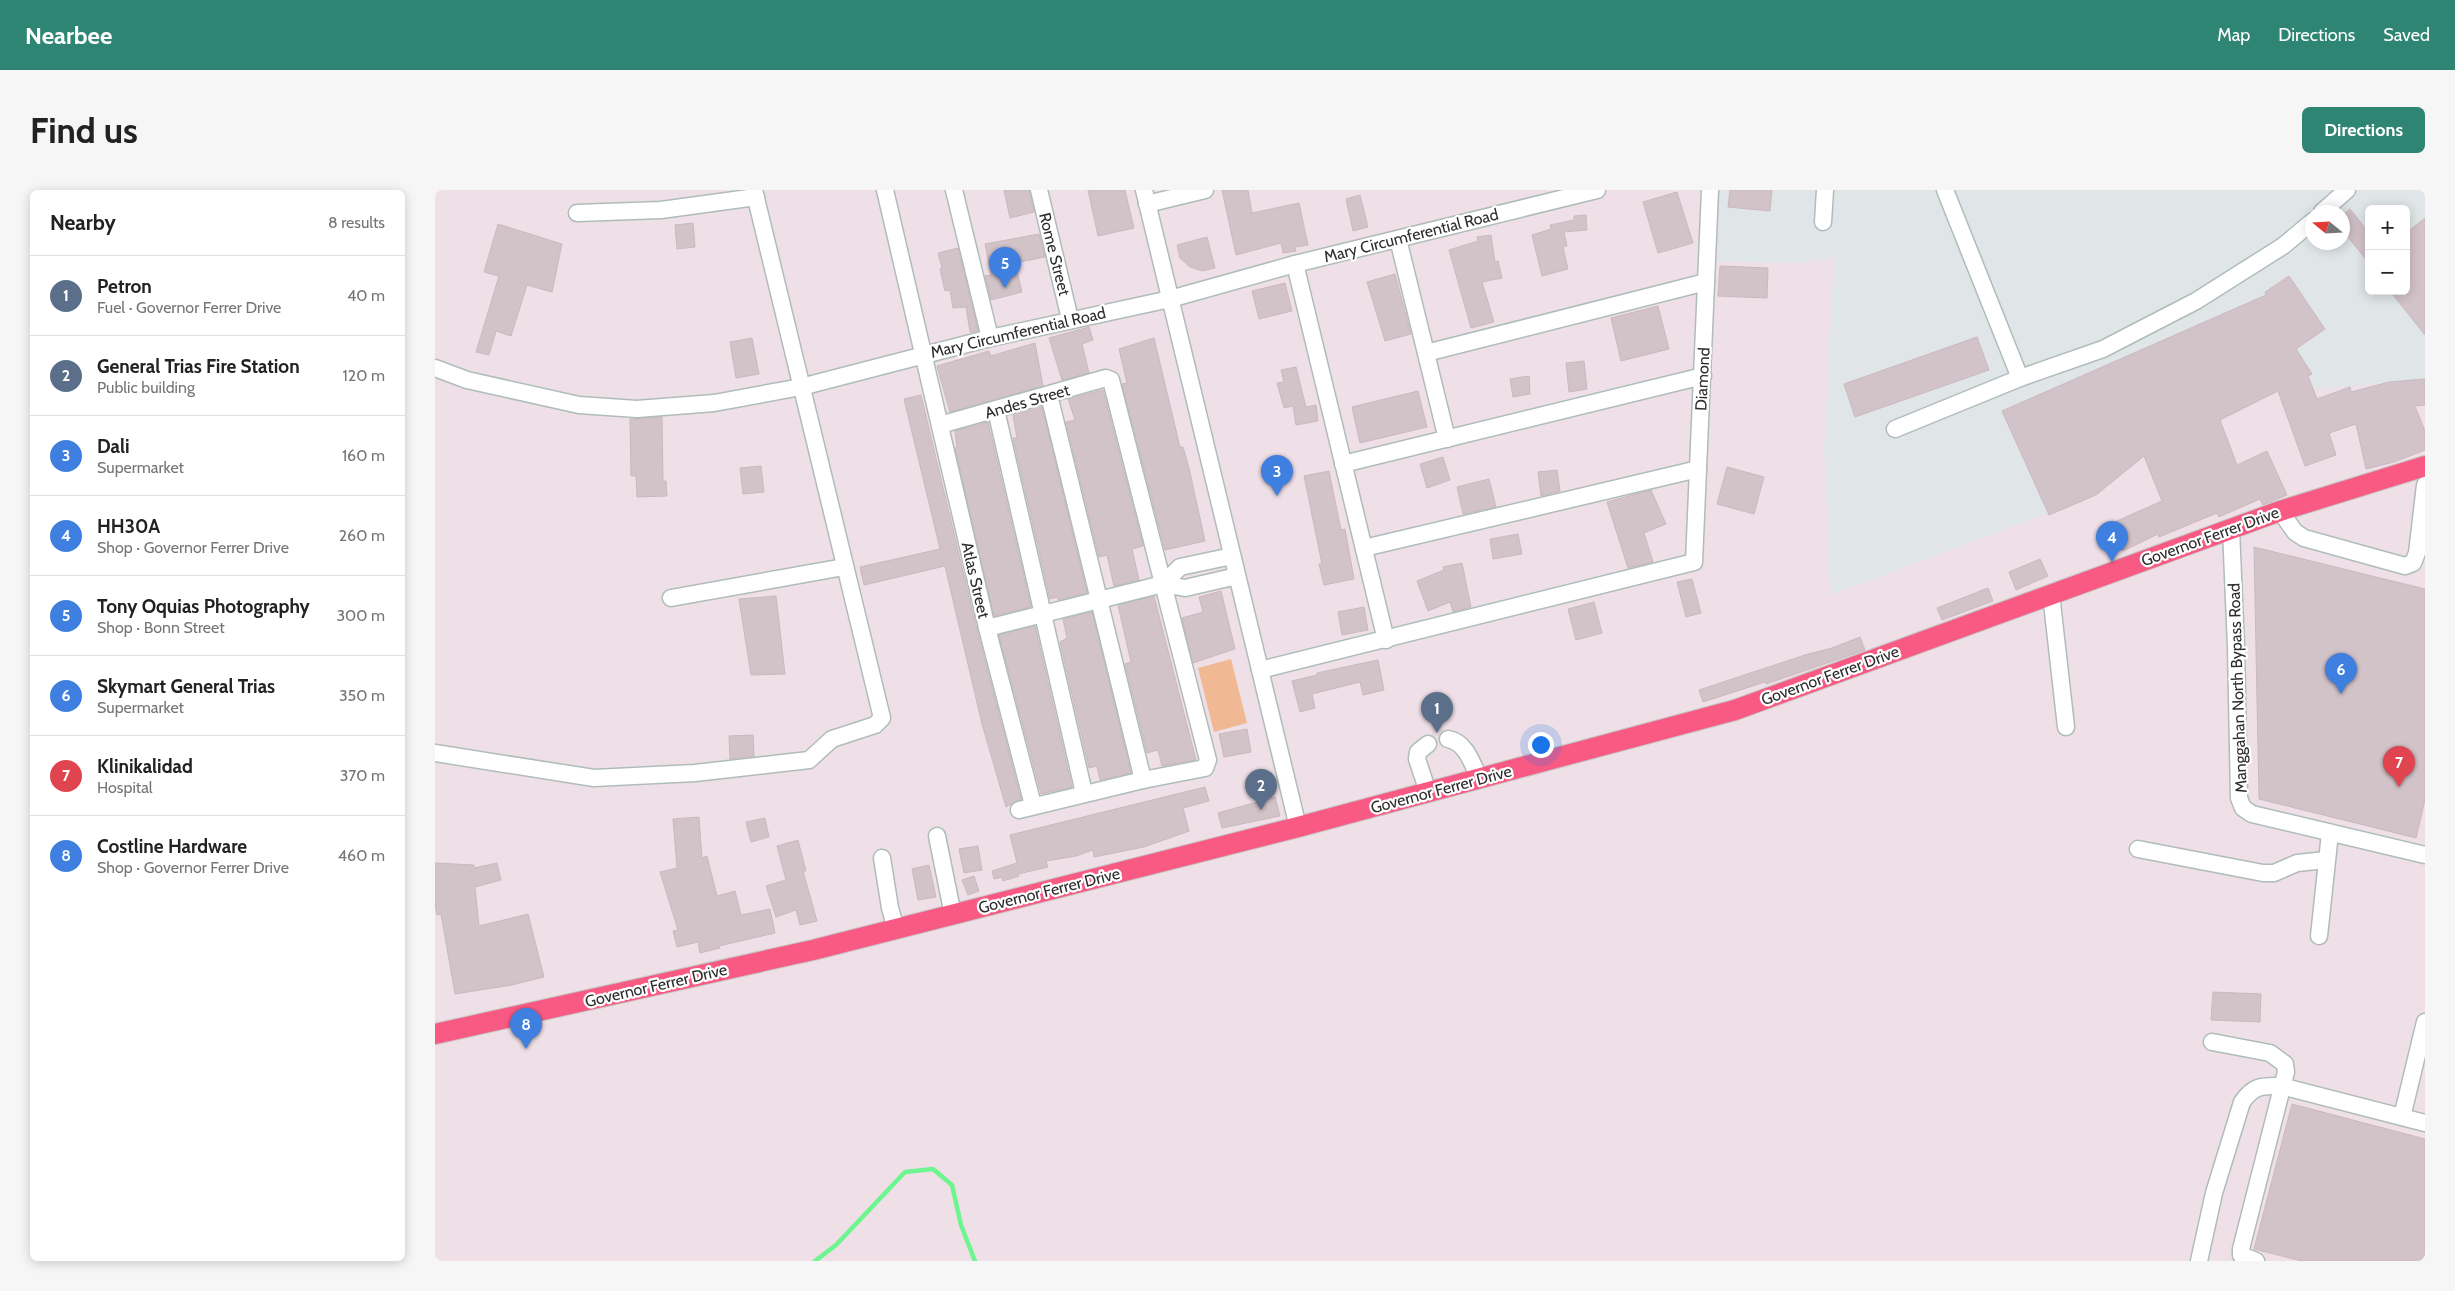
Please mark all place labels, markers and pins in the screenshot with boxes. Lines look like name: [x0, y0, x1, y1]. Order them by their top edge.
pin: 5: [989, 247, 1021, 288]
pin: 3: [1261, 455, 1293, 496]
pin: 4: [2096, 521, 2128, 562]
pin: 6: [2325, 653, 2357, 694]
pin: 1: [1421, 692, 1453, 733]
pin: 7: [2383, 746, 2415, 787]
pin: 2: [1245, 769, 1277, 810]
pin: 8: [510, 1008, 542, 1049]

